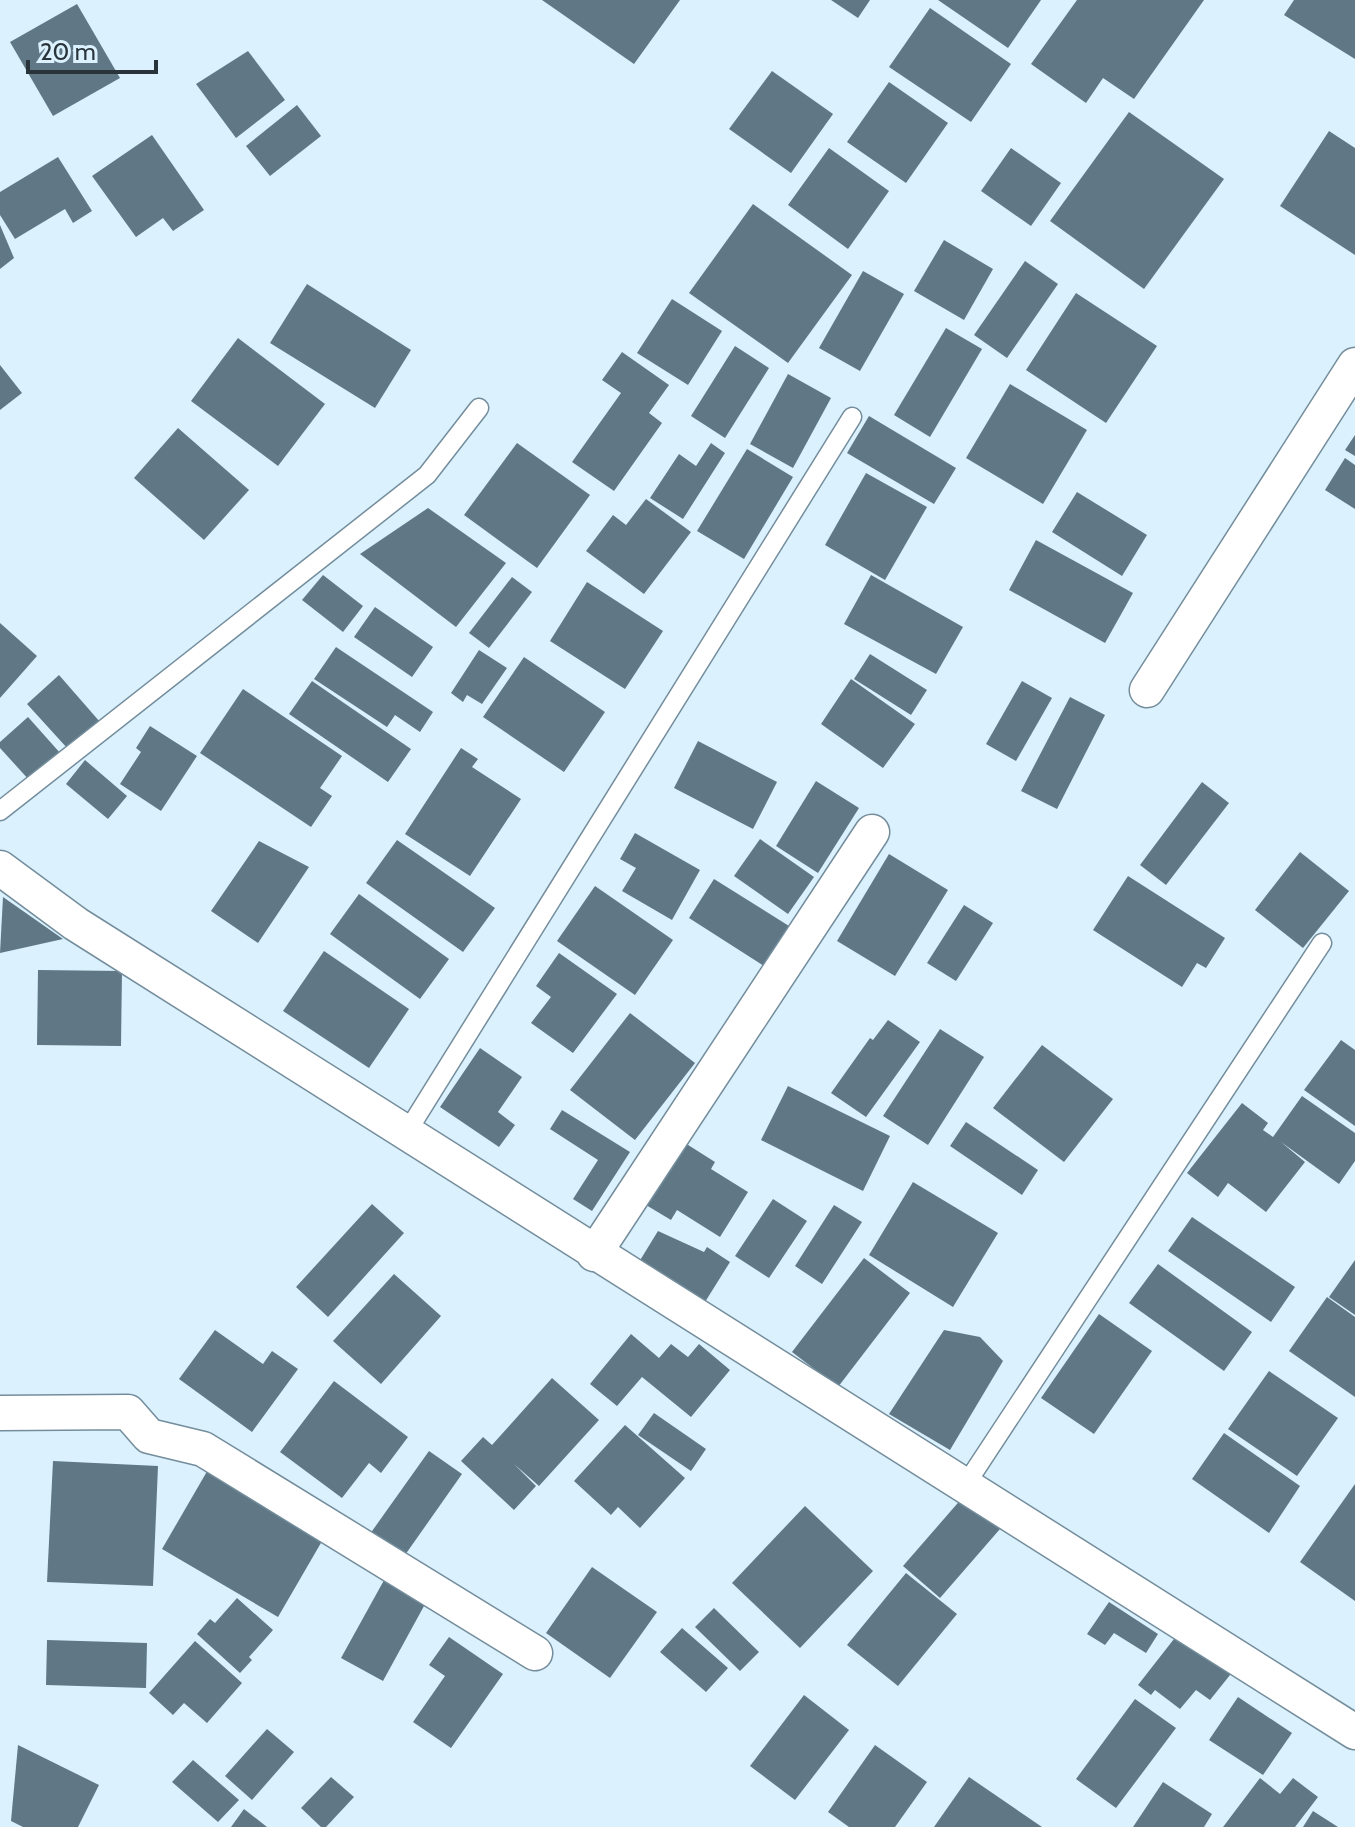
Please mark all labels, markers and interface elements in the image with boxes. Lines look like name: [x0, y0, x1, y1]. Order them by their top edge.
scale bar: [28, 24, 156, 74]
text: 20 m: [40, 37, 96, 66]

